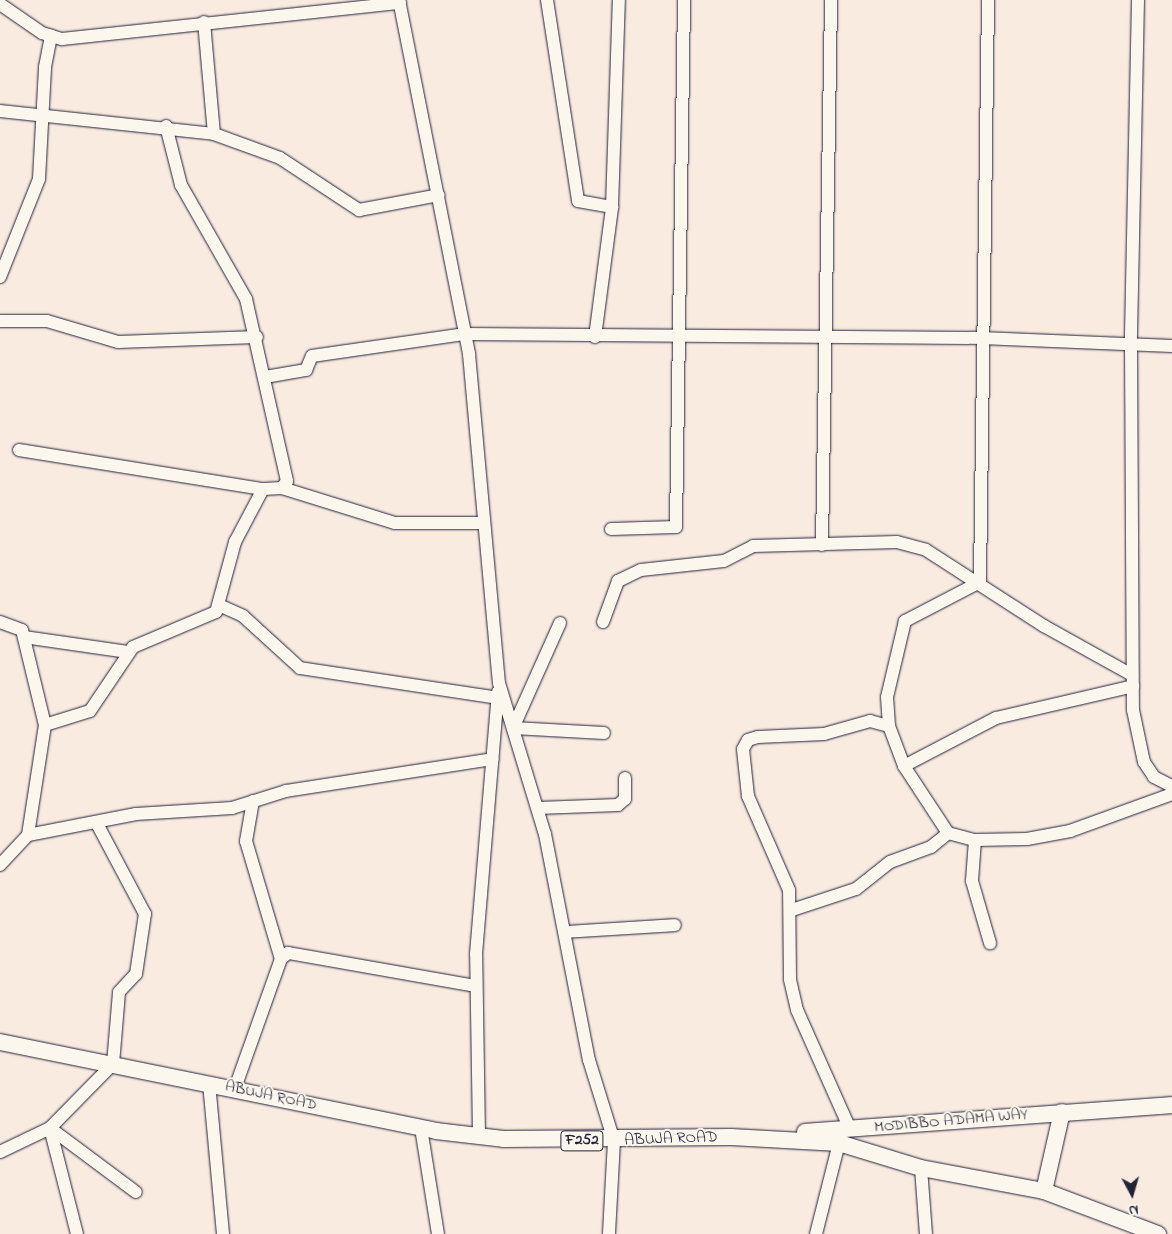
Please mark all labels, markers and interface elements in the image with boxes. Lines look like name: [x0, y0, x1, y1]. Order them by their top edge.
street label: ABUJA ROAD: [223, 1077, 319, 1115]
street label: MODIBBO ADAMA WAY: [873, 1105, 1029, 1137]
road number: F252: [560, 1128, 604, 1154]
street label: ABUJA ROAD: [624, 1128, 718, 1150]
north arrow: [1107, 1169, 1157, 1219]
text: N: [1128, 1198, 1139, 1220]

